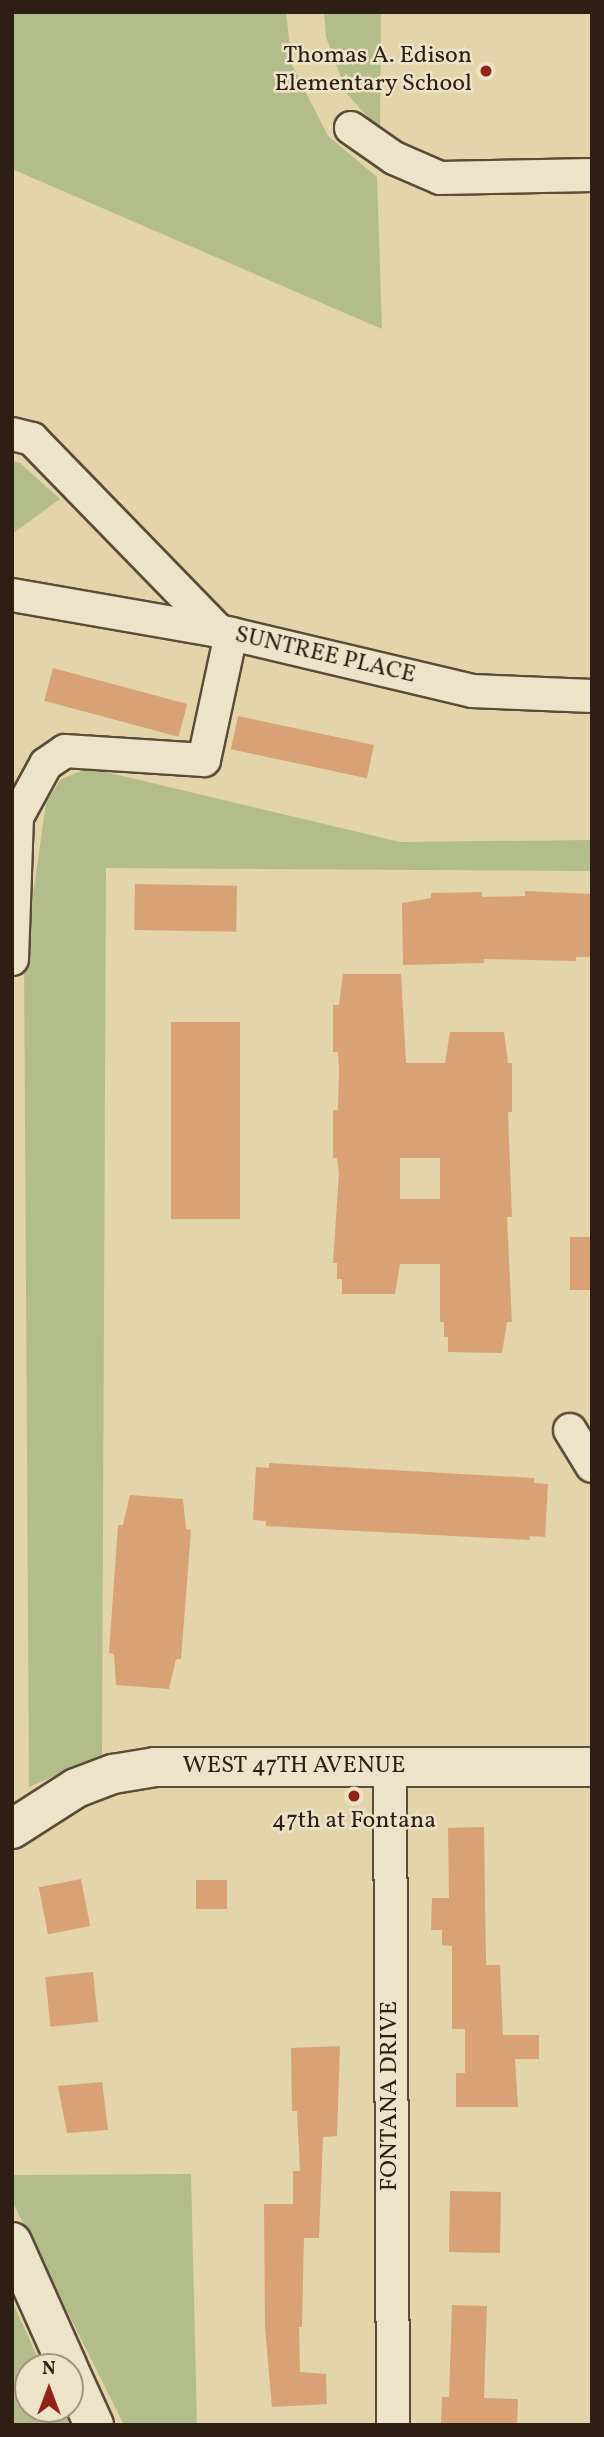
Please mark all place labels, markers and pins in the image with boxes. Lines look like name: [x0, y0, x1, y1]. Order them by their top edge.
place label: Thomas A. Edison Elementary School: [274, 43, 472, 99]
marker: Thomas A. Edison Elementary School: [478, 63, 494, 79]
marker: 47th at Fontana: [346, 1788, 362, 1804]
place label: 47th at Fontana: [272, 1808, 436, 1836]

